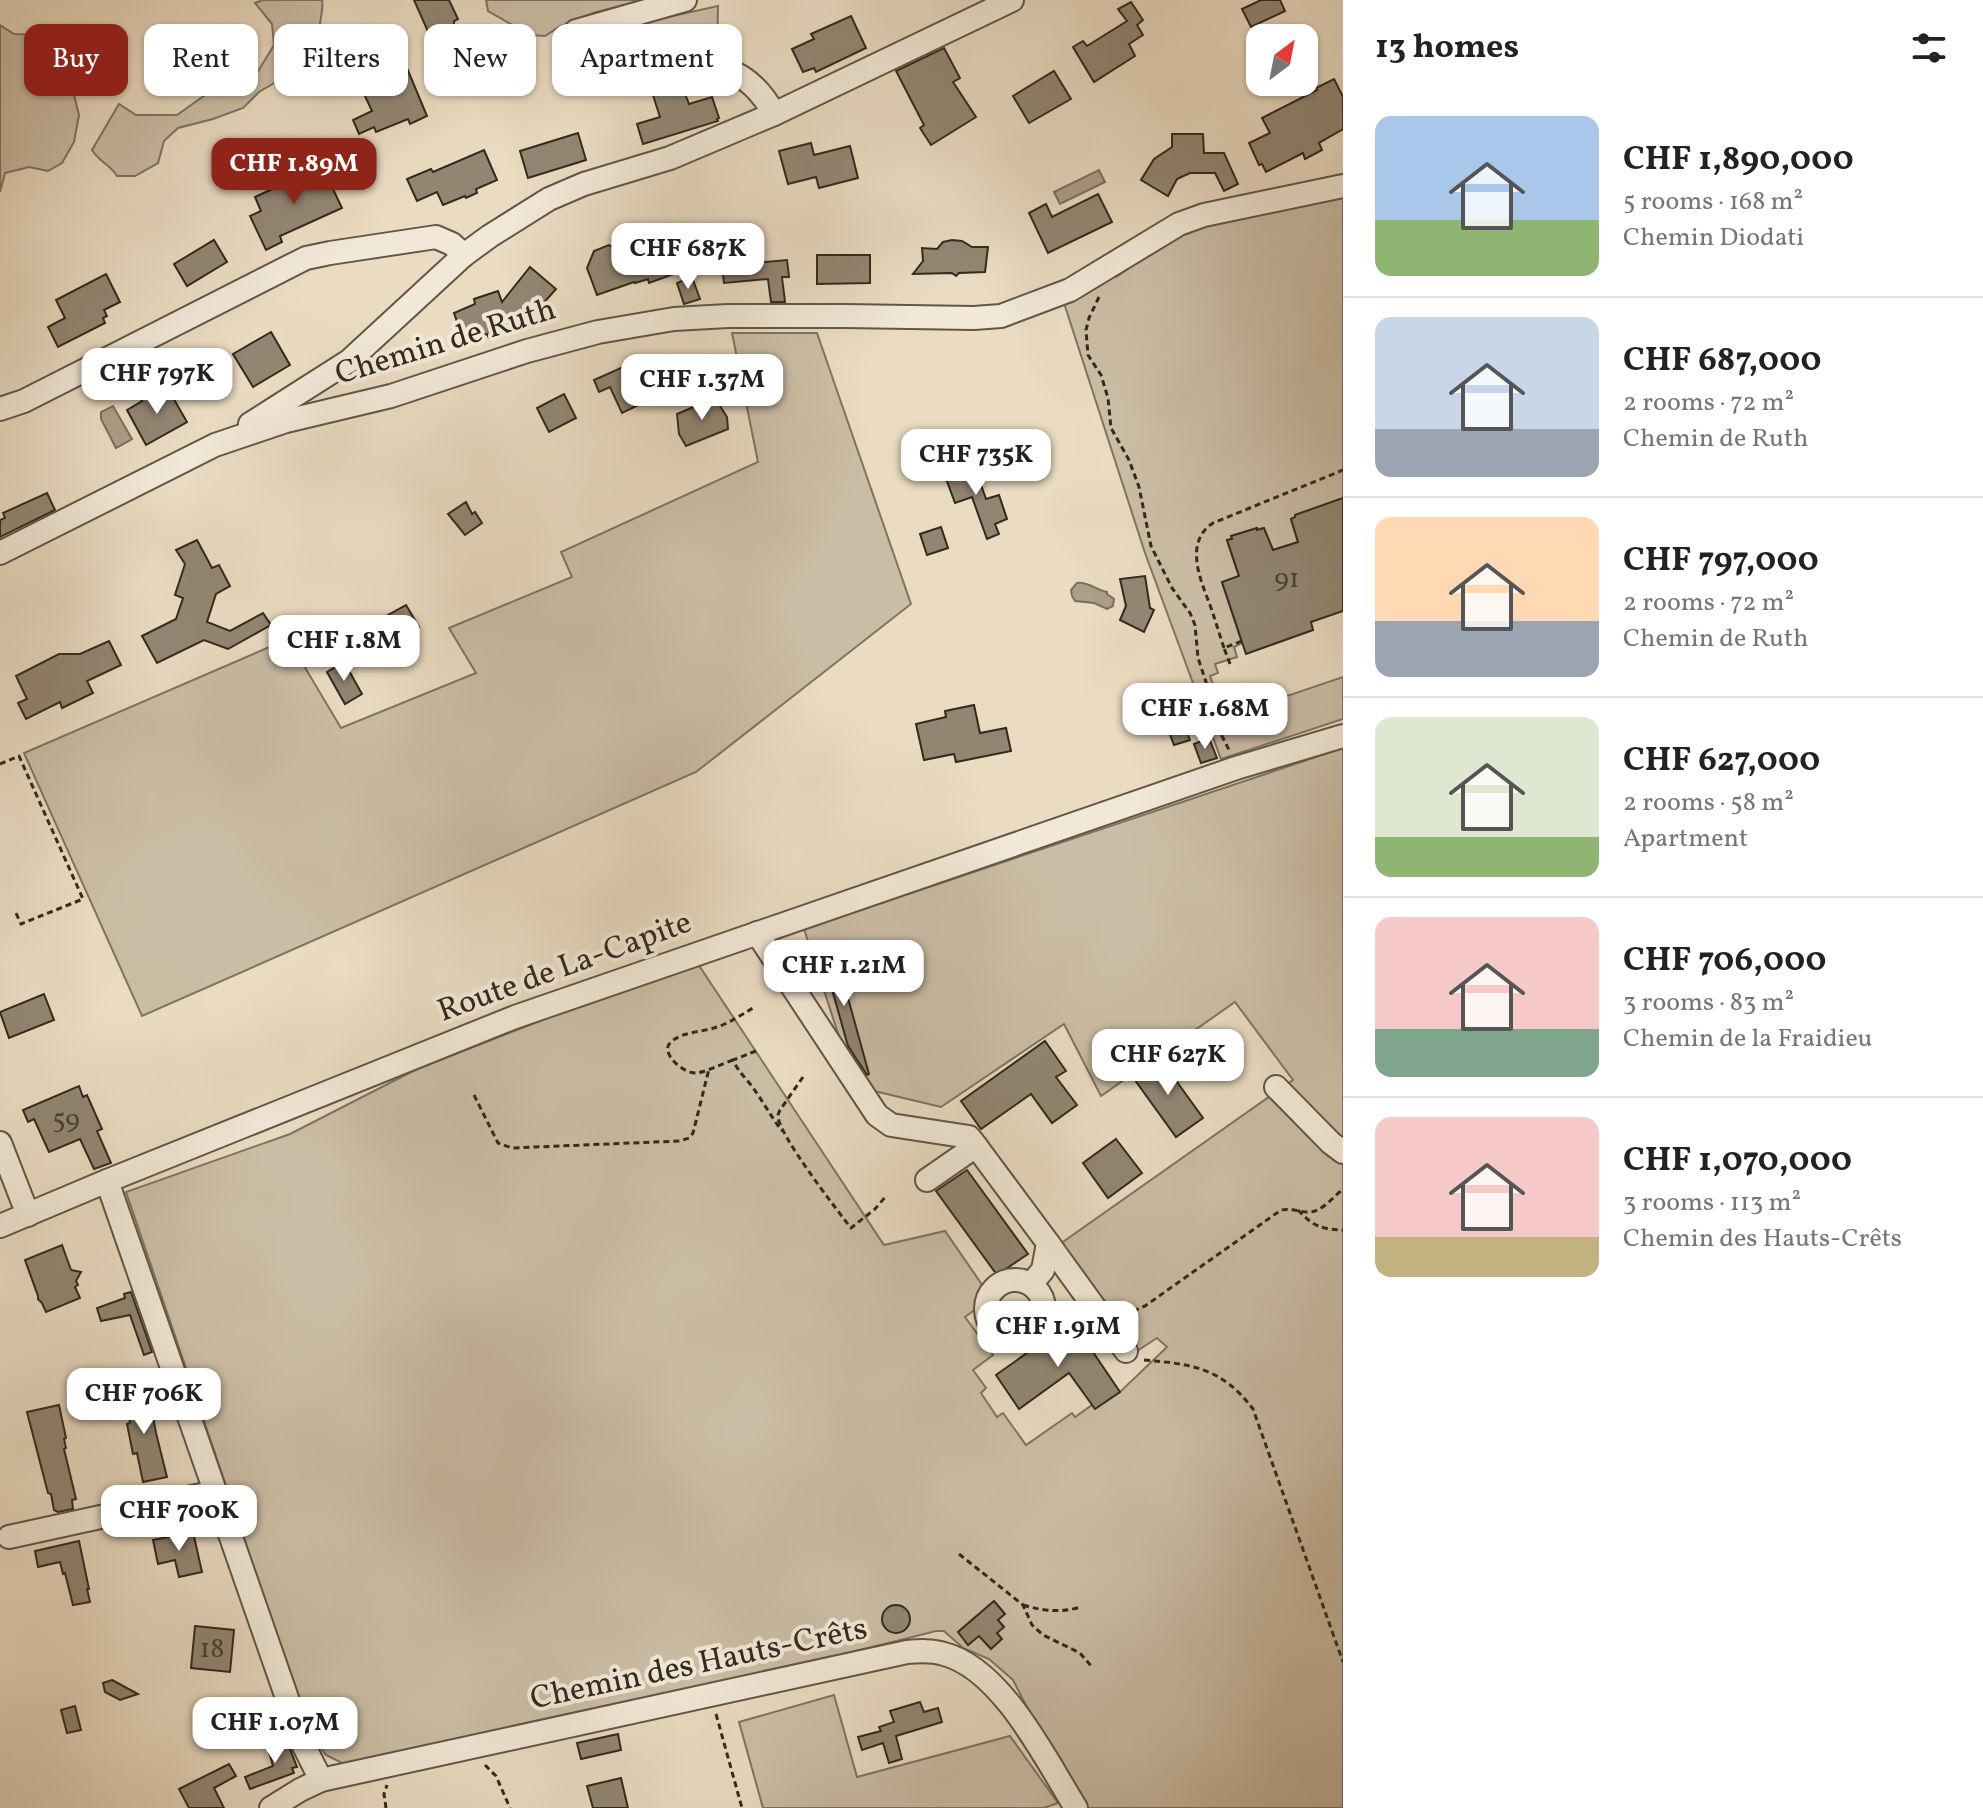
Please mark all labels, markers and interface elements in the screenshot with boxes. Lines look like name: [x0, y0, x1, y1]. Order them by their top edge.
chip: Buy: [24, 24, 128, 96]
chip: Rent: [144, 24, 258, 96]
chip: Filters: [274, 24, 408, 96]
chip: New: [424, 24, 536, 96]
chip: Apartment: [552, 24, 742, 96]
north arrow: [1246, 24, 1318, 96]
map controls: [1246, 24, 1318, 96]
text: 13 homes: [1375, 25, 1519, 72]
icon: filters: [1907, 26, 1951, 70]
text: CHF 1,890,000: [1623, 137, 1854, 184]
pin: CHF 1.89M: [202, 138, 386, 206]
text: CHF 1.89M: [230, 146, 359, 182]
icon: home: [1439, 148, 1535, 244]
text: 5 rooms · 168 m²: [1623, 184, 1803, 220]
text: Chemin Diodati: [1623, 220, 1804, 256]
pin: CHF 687K: [605, 223, 771, 291]
text: CHF 687K: [629, 231, 747, 267]
street label: Chemin de Ruth: [330, 289, 562, 397]
text: CHF 687,000: [1623, 338, 1822, 385]
pin: CHF 797K: [74, 348, 240, 416]
icon: home: [1439, 349, 1535, 445]
pin: CHF 1.37M: [610, 354, 794, 422]
text: CHF 797K: [99, 356, 215, 392]
text: CHF 1.37M: [639, 362, 765, 398]
text: 2 rooms · 72 m²: [1623, 385, 1794, 421]
text: Chemin de Ruth: [1623, 421, 1809, 457]
pin: CHF 735K: [893, 429, 1059, 497]
text: CHF 735K: [919, 437, 1033, 473]
text: CHF 797,000: [1623, 538, 1819, 585]
icon: home: [1439, 549, 1535, 645]
house number: 91: [1274, 560, 1300, 599]
text: 2 rooms · 72 m²: [1623, 585, 1794, 621]
pin: CHF 1.8M: [261, 615, 427, 683]
text: Chemin de Ruth: [1623, 621, 1809, 657]
text: CHF 1.8M: [287, 623, 401, 659]
pin: CHF 1.68M: [1113, 683, 1297, 751]
text: CHF 1.68M: [1141, 691, 1269, 727]
text: CHF 627,000: [1623, 738, 1820, 785]
icon: home: [1439, 749, 1535, 845]
text: 2 rooms · 58 m²: [1623, 785, 1794, 821]
text: Apartment: [1623, 821, 1748, 857]
street label: Route de La-Capite: [432, 902, 698, 1034]
text: CHF 706,000: [1623, 938, 1826, 985]
pin: CHF 1.21M: [752, 940, 936, 1008]
text: CHF 1.21M: [782, 948, 906, 984]
icon: home: [1439, 949, 1535, 1045]
text: 3 rooms · 83 m²: [1623, 985, 1794, 1021]
text: Chemin de la Fraidieu: [1623, 1021, 1872, 1057]
pin: CHF 627K: [1085, 1029, 1251, 1097]
text: CHF 627K: [1110, 1037, 1226, 1073]
house number: 59: [52, 1101, 80, 1140]
text: CHF 1,070,000: [1623, 1138, 1852, 1185]
icon: home: [1439, 1149, 1535, 1245]
text: 3 rooms · 113 m²: [1623, 1185, 1801, 1221]
text: Chemin des Hauts-Crêts: [1623, 1221, 1902, 1257]
pin: CHF 1.91M: [966, 1301, 1150, 1369]
text: CHF 1.91M: [995, 1309, 1121, 1345]
pin: CHF 706K: [61, 1368, 227, 1436]
text: CHF 706K: [85, 1376, 203, 1412]
pin: CHF 700K: [96, 1485, 262, 1553]
text: CHF 700K: [119, 1493, 239, 1529]
street label: Chemin des Hauts-Crêts: [526, 1608, 872, 1722]
house number: 18: [199, 1630, 225, 1669]
pin: CHF 1.07M: [183, 1697, 367, 1765]
text: CHF 1.07M: [211, 1705, 339, 1741]

